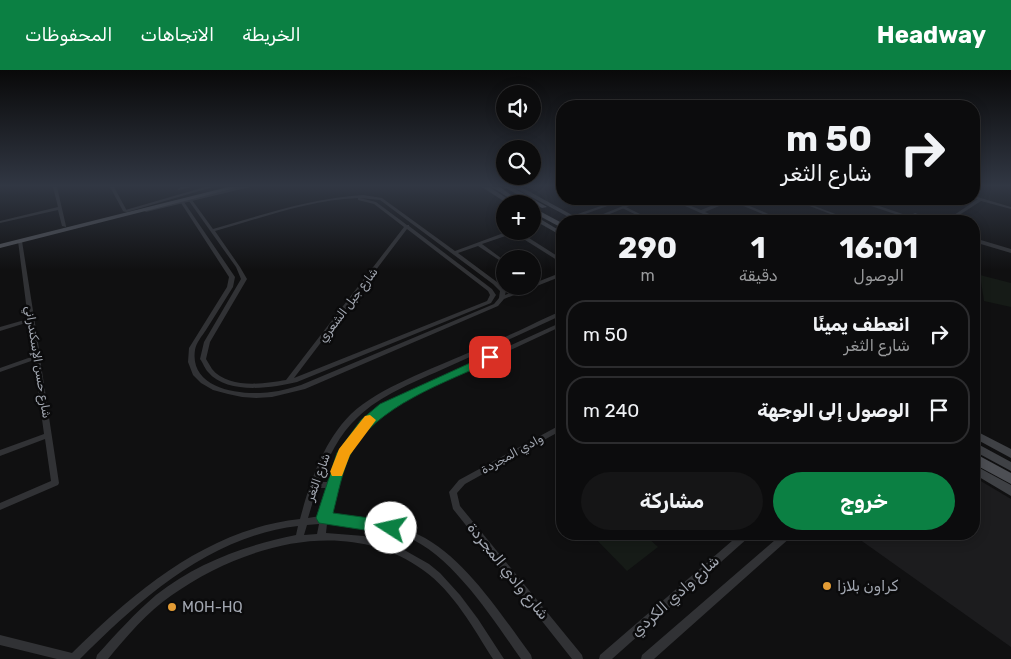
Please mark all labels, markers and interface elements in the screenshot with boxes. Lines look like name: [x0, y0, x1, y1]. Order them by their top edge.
text: Headway: [877, 21, 986, 49]
text: المحفوظات: [25, 24, 112, 46]
text: الاتجاهات: [140, 24, 214, 46]
text: الخريطة: [242, 24, 301, 46]
map controls: [496, 85, 541, 295]
button: sound: [496, 85, 541, 130]
text: 50 m: [786, 118, 872, 160]
icon: right: [890, 120, 955, 185]
button: search: [496, 140, 541, 185]
text: شارع الثغر: [781, 160, 872, 187]
button: +: [496, 195, 541, 240]
text: 290: [618, 230, 677, 266]
text: 1: [751, 230, 766, 266]
text: 16:01: [840, 230, 918, 266]
button: −: [496, 250, 541, 295]
street label: شارع جبل الشعري: [315, 265, 382, 346]
text: m: [640, 266, 655, 285]
text: دقيقة: [739, 266, 778, 285]
text: الوصول: [854, 266, 904, 285]
street label: شارع حسن الإسكندراني: [20, 305, 54, 420]
text: انعطف يمينًا: [813, 313, 910, 336]
icon: right: [925, 320, 953, 348]
text: 50 m: [583, 323, 628, 346]
pin: [469, 336, 511, 378]
text: شارع الثغر: [844, 336, 910, 355]
icon: arrive: [476, 343, 504, 371]
icon: arrive: [925, 396, 953, 424]
text: 240 m: [583, 399, 639, 422]
text: الوصول إلى الوجهة: [757, 399, 910, 422]
street label: وادي المجردة: [478, 431, 546, 478]
street label: شارع الثغر: [303, 451, 335, 504]
button: مشاركة: [581, 472, 763, 530]
button: خروج: [773, 472, 955, 530]
position arrow: [364, 501, 416, 553]
street label: شارع وادي المجردة: [462, 519, 553, 624]
street label: شارع وادي الكردي: [627, 552, 724, 642]
place label: كراون بلازا: [837, 577, 898, 596]
marker: كراون بلازا: [821, 580, 833, 592]
place label: MOH-HQ: [182, 598, 243, 616]
marker: MOH-HQ: [166, 601, 178, 613]

